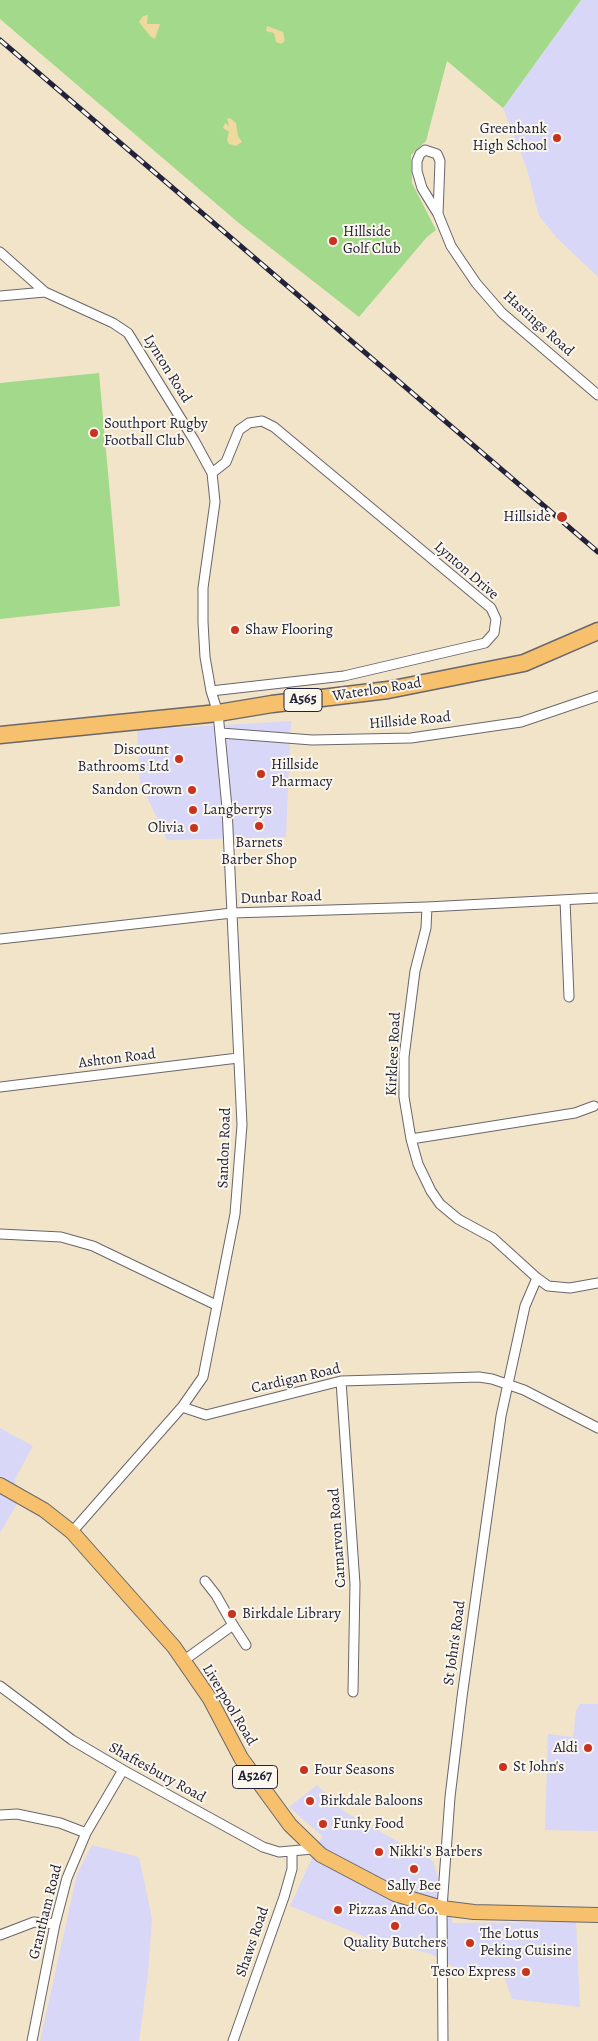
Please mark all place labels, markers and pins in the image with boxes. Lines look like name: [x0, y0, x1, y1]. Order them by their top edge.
place label: Greenbank High School: [472, 120, 547, 155]
marker: Greenbank High School: [551, 132, 563, 144]
place label: Hillside Golf Club: [343, 223, 401, 258]
marker: Hillside Golf Club: [327, 235, 339, 247]
place label: Southport Rugby Football Club: [104, 415, 208, 450]
marker: Southport Rugby Football Club: [88, 427, 100, 439]
place label: Hillside: [503, 508, 551, 526]
marker: Hillside: [555, 510, 569, 524]
place label: Shaw Flooring: [245, 621, 333, 639]
marker: Shaw Flooring: [229, 624, 241, 636]
place label: Discount Bathrooms Ltd: [77, 741, 169, 776]
marker: Discount Bathrooms Ltd: [173, 753, 185, 765]
place label: Hillside Pharmacy: [271, 756, 333, 791]
marker: Hillside Pharmacy: [255, 768, 267, 780]
place label: Sandon Crown: [92, 781, 182, 799]
marker: Sandon Crown: [186, 784, 198, 796]
place label: Langberrys: [203, 801, 272, 819]
marker: Langberrys: [187, 804, 199, 816]
place label: Olivia: [148, 819, 184, 837]
marker: Barnets Barber Shop: [253, 820, 265, 832]
marker: Olivia: [188, 822, 200, 834]
place label: Barnets Barber Shop: [221, 834, 297, 869]
place label: Birkdale Library: [242, 1605, 341, 1623]
marker: Birkdale Library: [226, 1608, 238, 1620]
place label: Aldi: [554, 1739, 578, 1757]
marker: Aldi: [582, 1742, 594, 1754]
place label: St John's: [513, 1758, 564, 1776]
place label: Four Seasons: [314, 1761, 394, 1779]
marker: St John's: [497, 1761, 509, 1773]
marker: Four Seasons: [298, 1764, 310, 1776]
place label: Birkdale Baloons: [320, 1792, 423, 1810]
marker: Birkdale Baloons: [304, 1795, 316, 1807]
place label: Funky Food: [333, 1815, 404, 1833]
marker: Funky Food: [317, 1818, 329, 1830]
place label: Nikki's Barbers: [389, 1843, 482, 1861]
marker: Nikki's Barbers: [373, 1846, 385, 1858]
marker: Sally Bee: [408, 1863, 420, 1875]
place label: Sally Bee: [387, 1877, 441, 1895]
place label: Pizzas And Co.: [348, 1901, 438, 1919]
marker: Pizzas And Co.: [332, 1904, 344, 1916]
marker: Quality Butchers: [389, 1920, 401, 1932]
place label: The Lotus Peking Cuisine: [480, 1925, 572, 1960]
place label: Quality Butchers: [344, 1934, 446, 1952]
marker: The Lotus Peking Cuisine: [464, 1937, 476, 1949]
place label: Tesco Express: [431, 1963, 516, 1981]
marker: Tesco Express: [520, 1966, 532, 1978]

